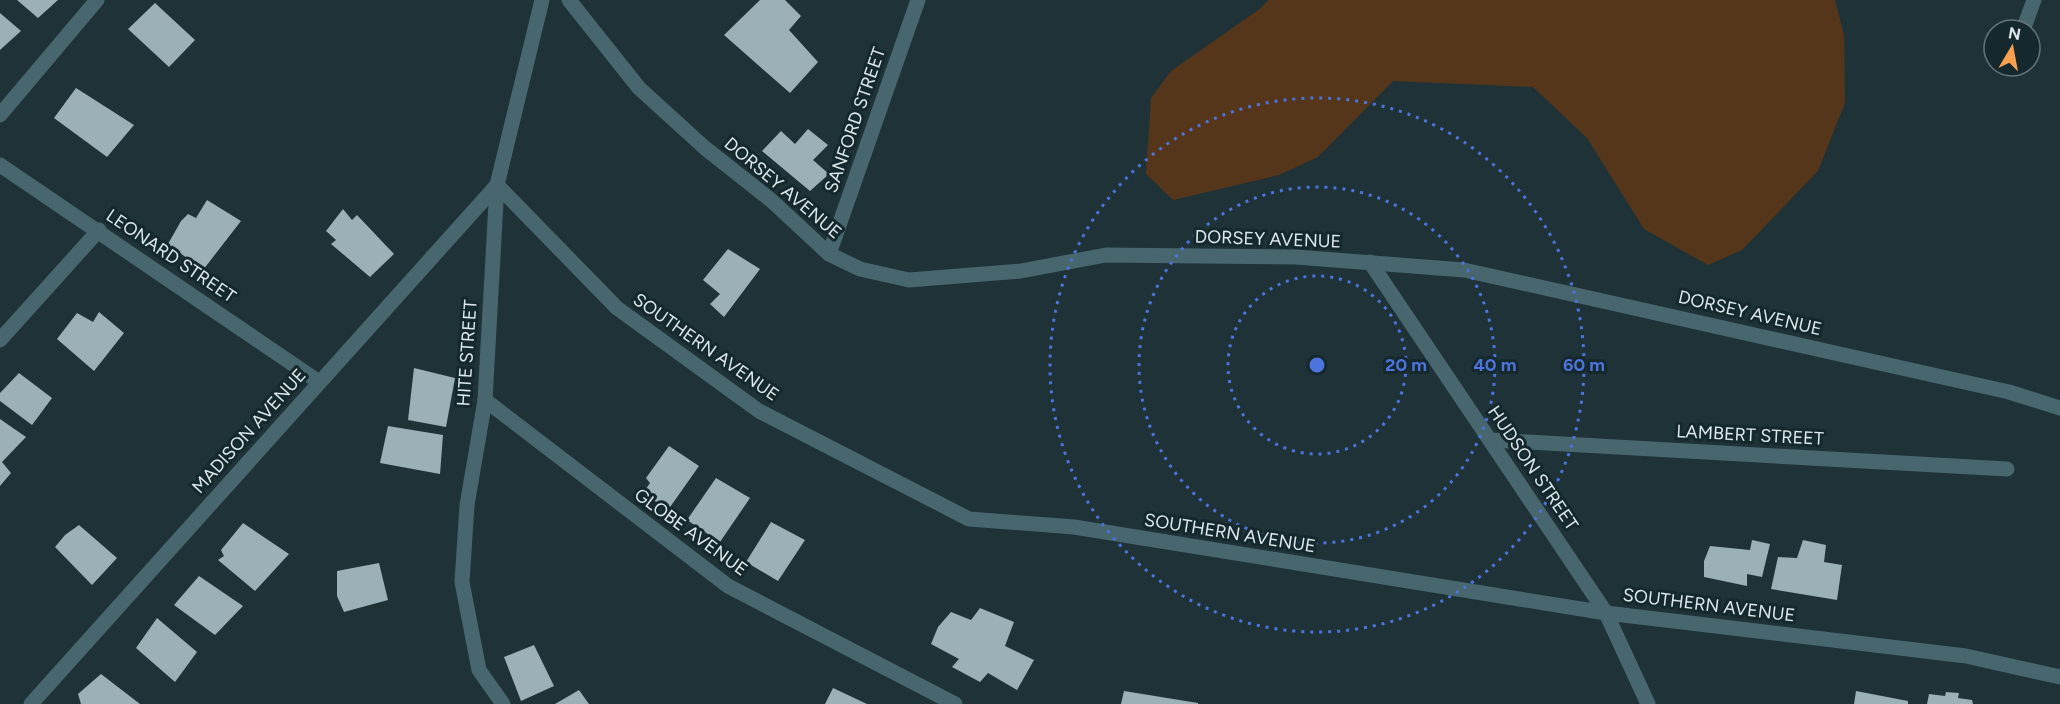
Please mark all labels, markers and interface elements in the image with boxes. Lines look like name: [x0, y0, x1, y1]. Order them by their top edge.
north arrow: [1982, 18, 2042, 78]
text: N: [2007, 23, 2022, 44]
street label: SANFORD STREET: [820, 44, 890, 196]
street label: DORSEY AVENUE: [720, 132, 846, 244]
street label: LEONARD STREET: [102, 204, 240, 308]
street label: DORSEY AVENUE: [1194, 225, 1342, 253]
street label: DORSEY AVENUE: [1676, 286, 1824, 340]
street label: SOUTHERN AVENUE: [629, 288, 783, 406]
street label: HITE STREET: [452, 299, 482, 407]
text: 20 m: [1385, 354, 1427, 376]
text: 40 m: [1473, 354, 1517, 376]
text: 60 m: [1563, 354, 1605, 376]
centre of rings: [1307, 355, 1327, 375]
street label: MADISON AVENUE: [187, 364, 311, 498]
street label: HUDSON STREET: [1483, 402, 1583, 535]
street label: LAMBERT STREET: [1676, 420, 1824, 450]
street label: GLOBE AVENUE: [630, 484, 752, 580]
street label: SOUTHERN AVENUE: [1143, 509, 1317, 557]
street label: SOUTHERN AVENUE: [1622, 584, 1796, 626]

